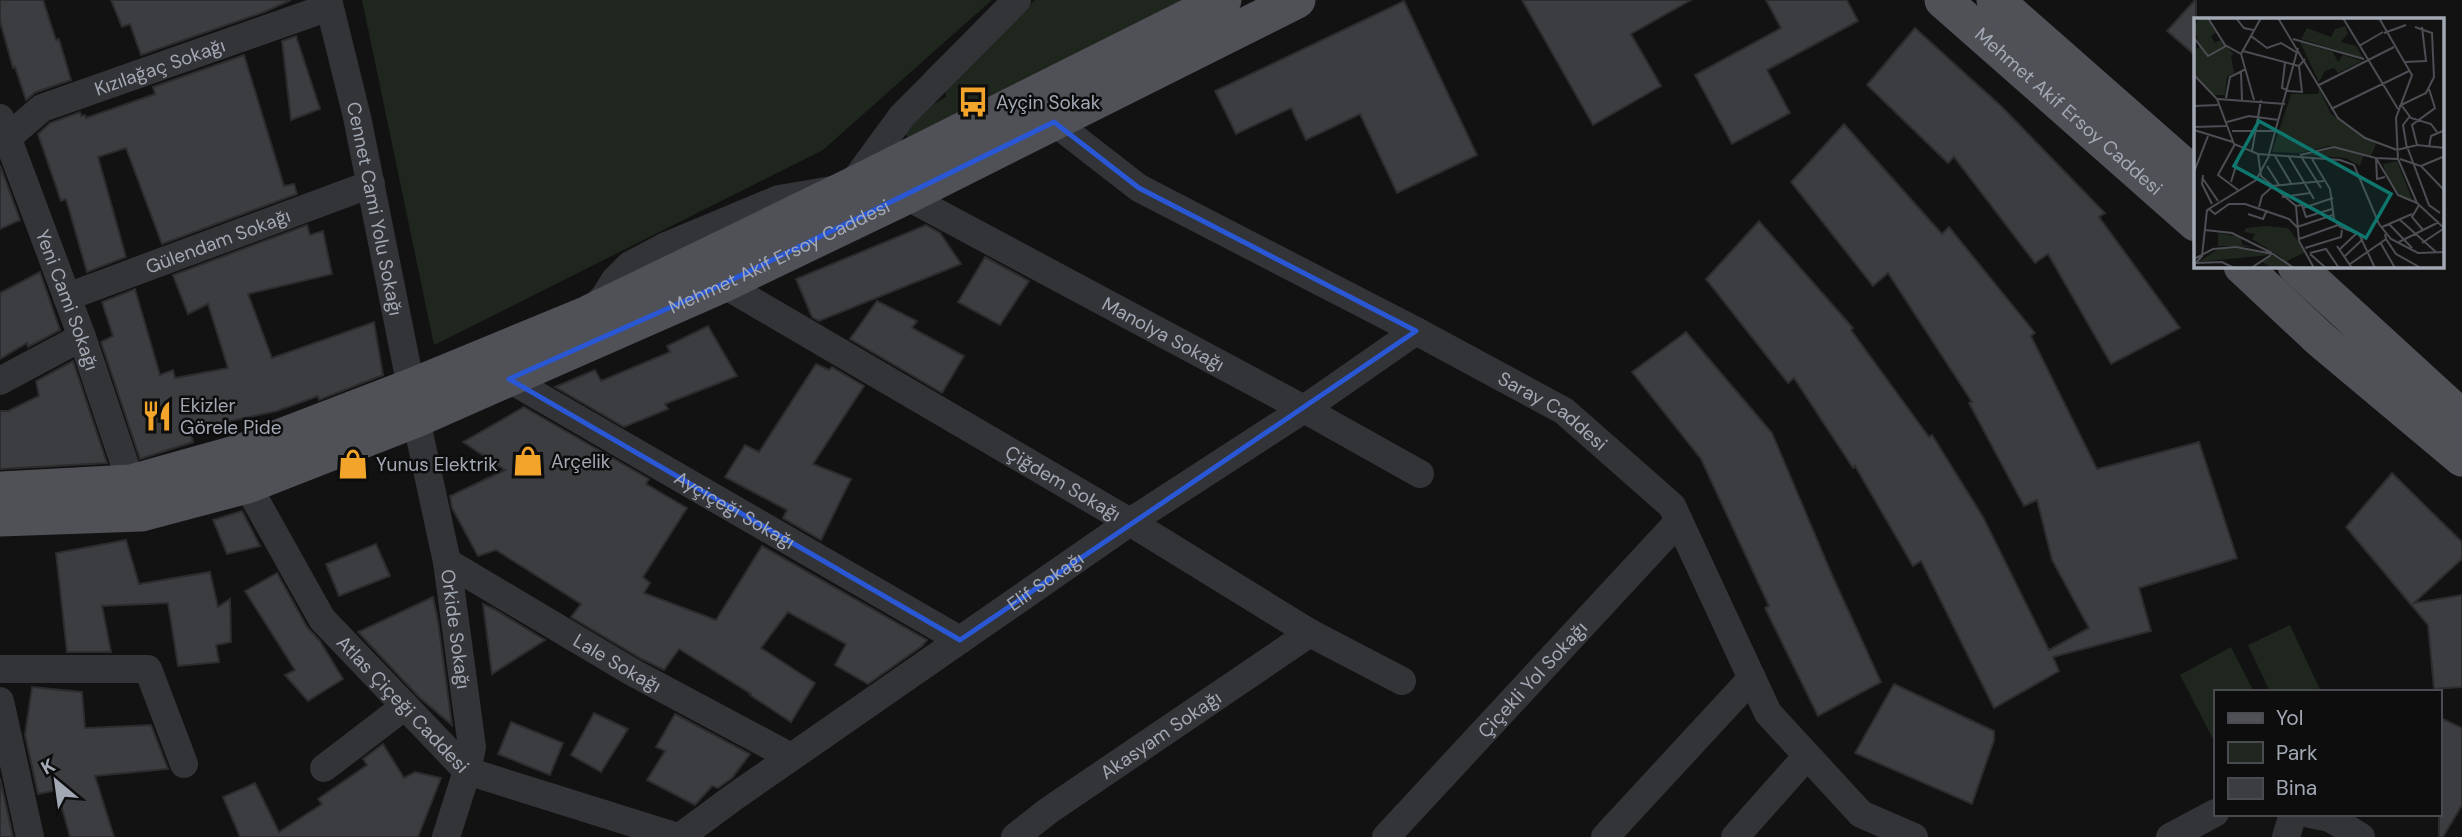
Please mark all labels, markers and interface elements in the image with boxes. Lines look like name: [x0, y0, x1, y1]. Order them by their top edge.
inset map: [2194, 18, 2444, 268]
street label: Mehmet Akif Ersoy Caddesi: [1970, 22, 2168, 201]
street label: Kızılağaç Sokağı: [91, 32, 228, 101]
bus stop icon: Ayçin Sokak: [956, 85, 990, 119]
place label: Ayçin Sokak: [996, 90, 1101, 115]
street label: Cennet Cami Yolu Sokağı: [341, 99, 409, 318]
street label: Mehmet Akif Ersoy Caddesi: [664, 193, 894, 319]
street label: Gülendam Sokağı: [142, 203, 294, 279]
street label: Yeni Cami Sokağı: [30, 226, 105, 373]
street label: Manolya Sokağı: [1098, 291, 1229, 377]
street label: Saray Caddesi: [1494, 365, 1613, 456]
place label: Ekizler Görele Pide: [180, 393, 282, 440]
restaurant icon: Ekizler Görele Pide: [140, 399, 174, 433]
street label: Çiğdem Sokağı: [1001, 439, 1126, 527]
shop icon: Arçelik: [511, 444, 545, 478]
shop icon: Yunus Elektrik: [336, 447, 370, 481]
place label: Arçelik: [551, 449, 611, 474]
place label: Yunus Elektrik: [376, 452, 498, 477]
street label: Ayçiçeği Sokağı: [670, 465, 800, 554]
street label: Elif Sokağı: [1002, 546, 1088, 616]
street label: Orkide Sokağı: [436, 568, 477, 691]
street label: Çiçekli Yol Sokağı: [1472, 616, 1592, 743]
street label: Lale Sokağı: [569, 628, 666, 698]
street label: Atlas Çiçeği Caddesi: [331, 630, 475, 778]
street label: Akasyam Sokağı: [1095, 685, 1226, 785]
legend: [2214, 690, 2441, 816]
text: Yol: [2276, 704, 2304, 732]
text: Park: [2276, 739, 2318, 767]
north arrow: [21, 746, 91, 816]
text: K: [37, 753, 59, 781]
text: Bina: [2276, 774, 2317, 802]

